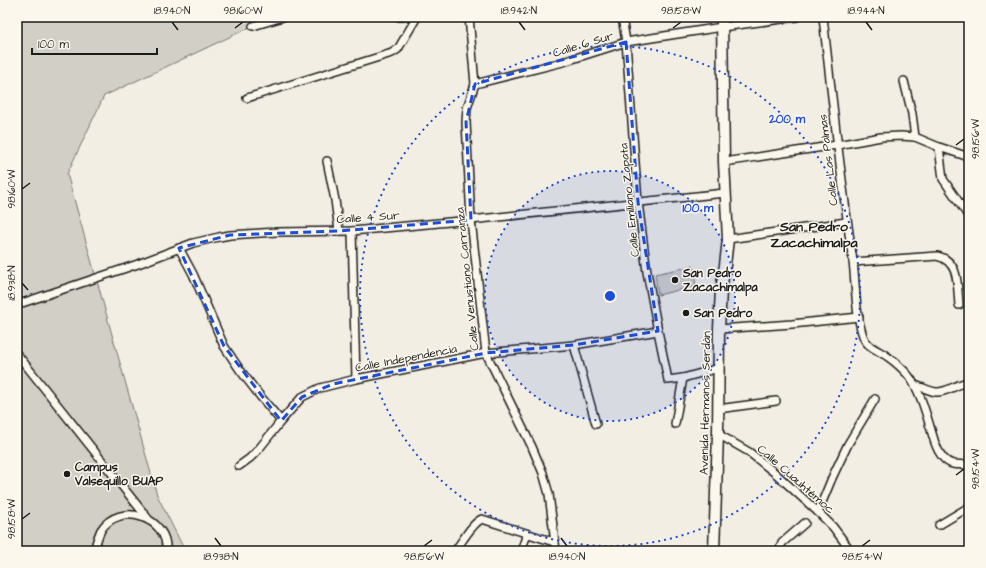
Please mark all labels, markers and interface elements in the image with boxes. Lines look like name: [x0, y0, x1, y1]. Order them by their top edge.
text: 18.940°N: [154, 4, 190, 18]
text: 98.160°W: [223, 4, 263, 18]
text: 18.942°N: [501, 4, 537, 18]
text: 98.158°W: [661, 4, 702, 18]
text: 18.944°N: [848, 4, 884, 18]
street label: Calle 6 Sur: [551, 27, 616, 62]
scale bar: [32, 30, 157, 56]
text: 100 m: [38, 36, 69, 53]
text: 200 m: [768, 111, 806, 128]
street label: Calle Las Palmas: [814, 113, 843, 207]
text: 98.156°W: [969, 119, 983, 159]
street label: Calle Emiliano Zapata: [615, 142, 644, 258]
text: 98.160°W: [5, 169, 19, 209]
text: 100 m: [683, 200, 714, 217]
street label: Calle Venustiano Carranza: [452, 206, 483, 352]
street label: Calle 4 Sur: [336, 207, 400, 228]
district label: San Pedro Zacachimalpa: [770, 217, 858, 253]
place label: San Pedro Zacachimalpa: [682, 265, 759, 297]
text: 18.938°N: [5, 266, 19, 300]
marker: San Pedro Zacachimalpa: [670, 275, 680, 285]
centre of rings: [603, 289, 617, 303]
place label: San Pedro: [693, 305, 753, 322]
marker: San Pedro: [681, 308, 691, 318]
street label: Avenida Hermanos Serdán: [696, 331, 715, 475]
street label: Calle Independencia: [354, 340, 459, 377]
street label: Calle Cuauhtémoc: [753, 441, 838, 518]
text: 98.154°W: [969, 448, 983, 489]
place label: Campus Valsequillo BUAP: [74, 459, 163, 491]
marker: Campus Valsequillo BUAP: [62, 469, 72, 479]
text: 98.158°W: [5, 498, 19, 539]
text: 18.938°N: [204, 550, 238, 564]
text: 98.156°W: [404, 550, 444, 564]
text: 18.940°N: [549, 550, 585, 564]
text: 98.154°W: [842, 550, 883, 564]

